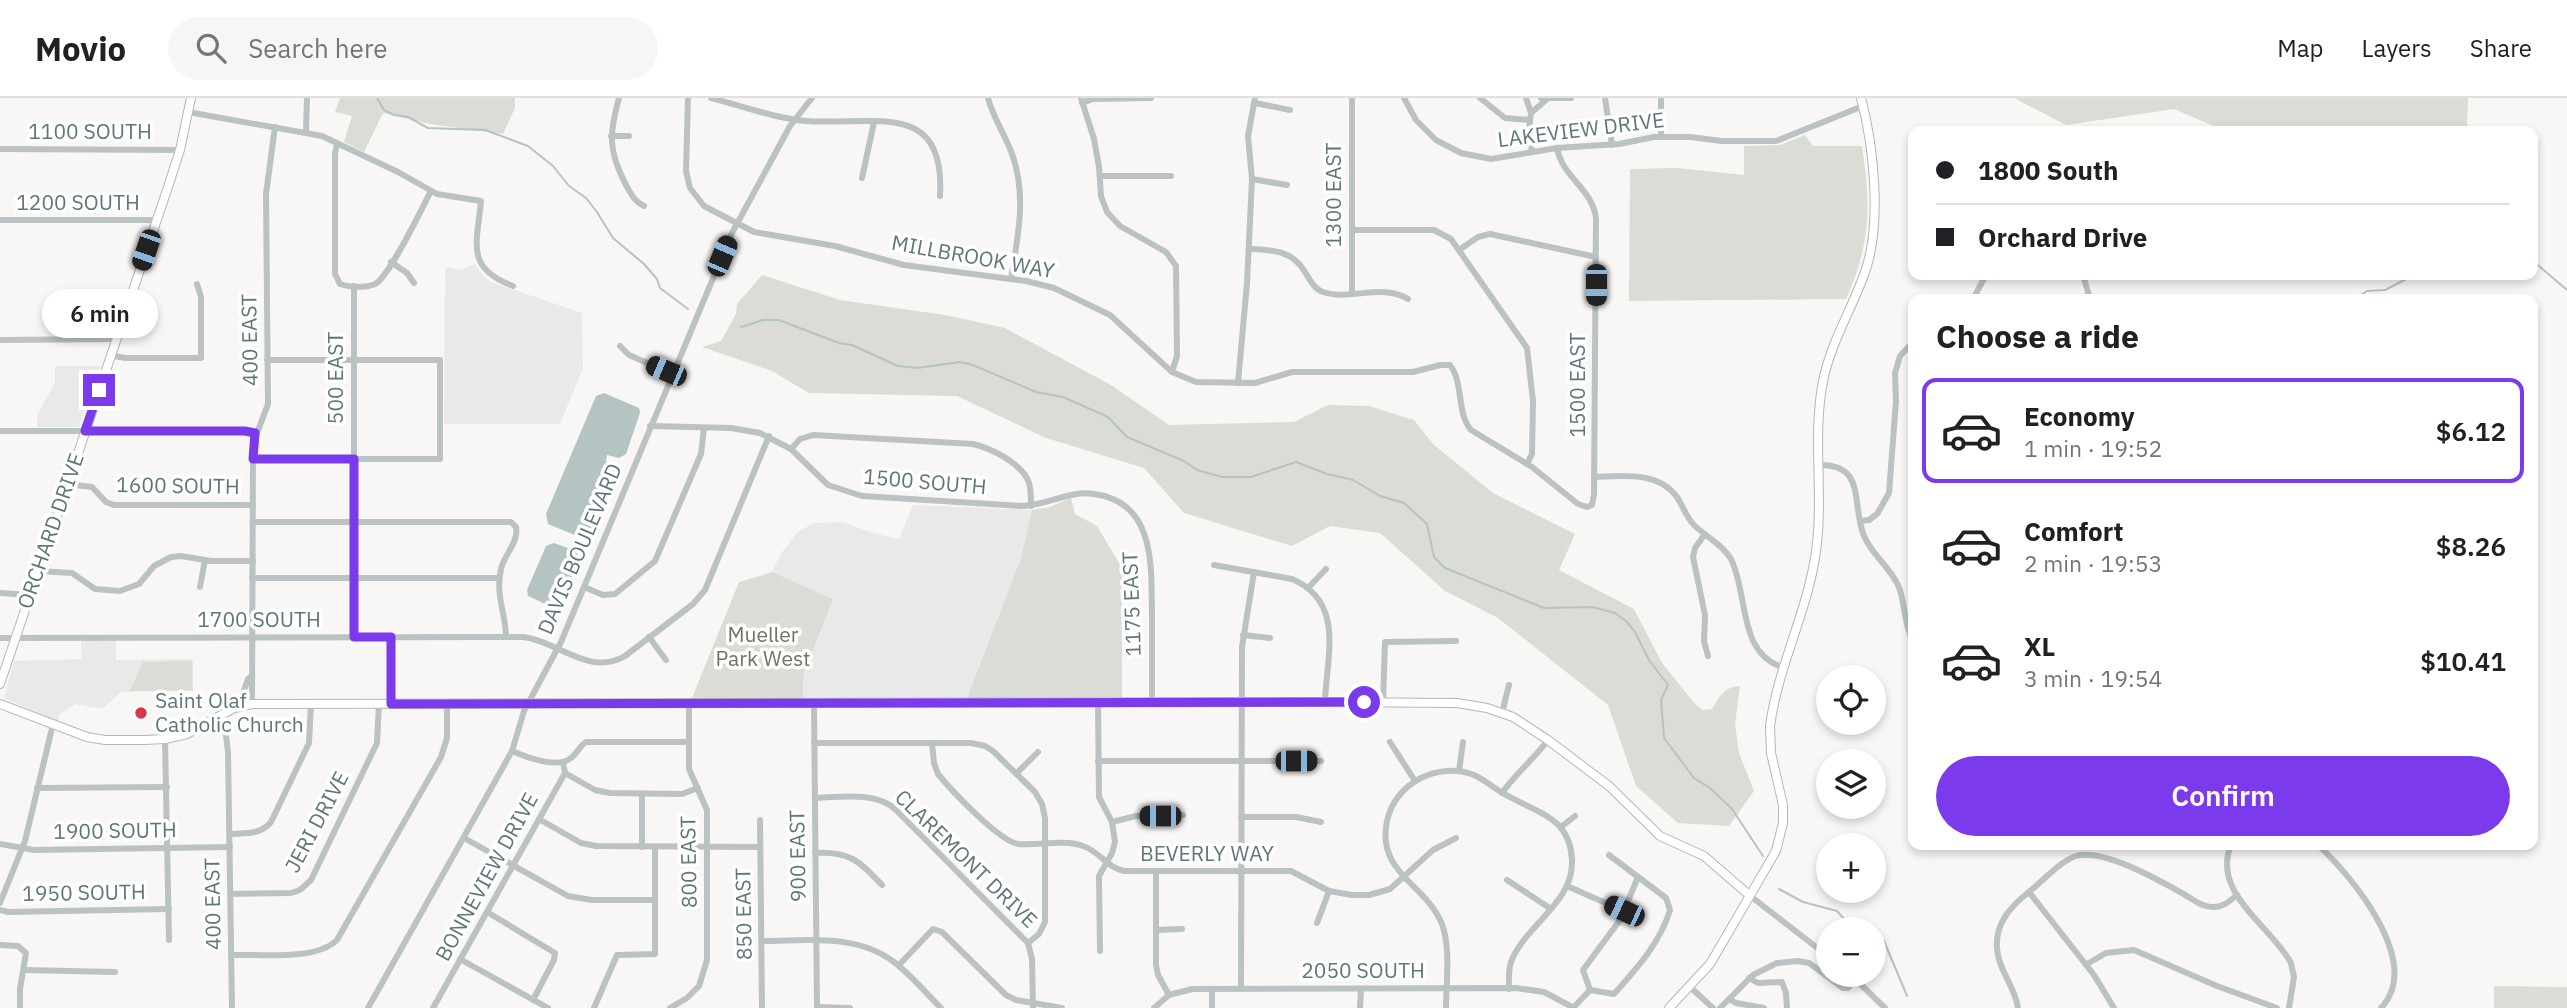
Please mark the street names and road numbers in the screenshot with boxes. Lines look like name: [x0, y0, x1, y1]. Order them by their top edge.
street label: LAKEVIEW DRIVE: [1496, 105, 1666, 153]
street label: 1100 SOUTH: [28, 117, 152, 145]
street label: 1300 EAST: [1319, 143, 1347, 248]
street label: 1200 SOUTH: [16, 188, 140, 216]
street label: MILLBROOK WAY: [890, 228, 1057, 284]
street label: 400 EAST: [234, 294, 264, 386]
street label: 500 EAST: [321, 332, 349, 424]
street label: 1500 EAST: [1563, 333, 1591, 438]
street label: ORCHARD DRIVE: [10, 449, 90, 612]
street label: DAVIS BOULEVARD: [530, 459, 628, 638]
street label: 1500 SOUTH: [862, 462, 988, 500]
street label: 1600 SOUTH: [116, 470, 240, 500]
street label: 1175 EAST: [1115, 551, 1147, 657]
street label: 1700 SOUTH: [197, 605, 321, 633]
street label: JERI DRIVE: [278, 766, 354, 877]
street label: CLAREMONT DRIVE: [889, 783, 1044, 934]
street label: BONNEVIEW DRIVE: [428, 787, 544, 966]
street label: 900 EAST: [782, 810, 812, 902]
street label: 1900 SOUTH: [53, 815, 177, 845]
street label: 800 EAST: [673, 816, 703, 908]
street label: BEVERLY WAY: [1140, 839, 1275, 867]
street label: 400 EAST: [197, 858, 227, 950]
street label: 850 EAST: [728, 868, 758, 960]
street label: 1950 SOUTH: [22, 877, 146, 907]
street label: 2050 SOUTH: [1301, 956, 1425, 984]

